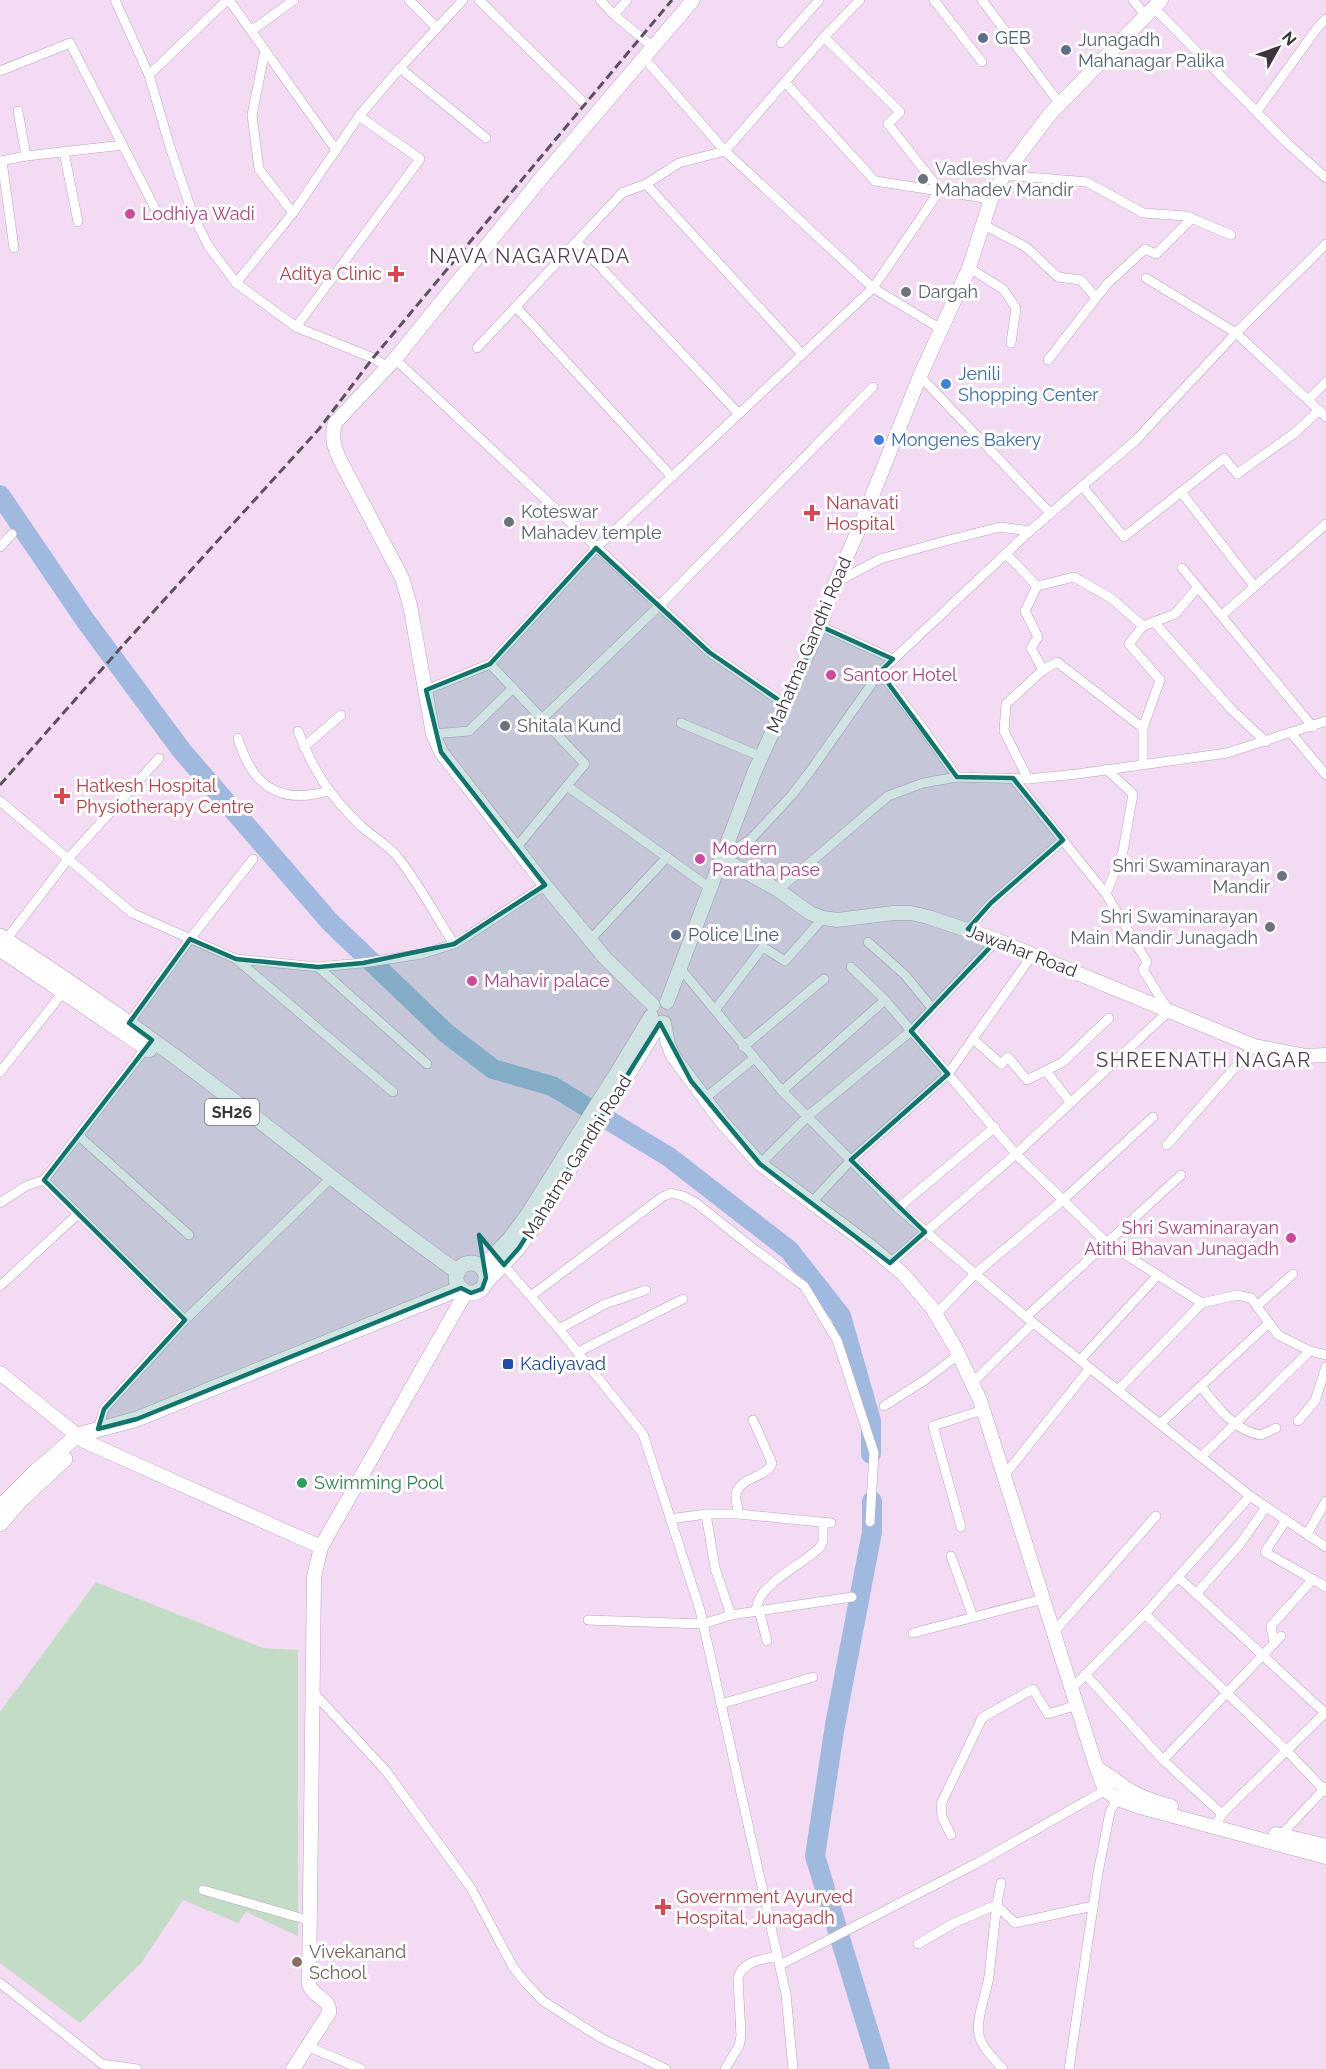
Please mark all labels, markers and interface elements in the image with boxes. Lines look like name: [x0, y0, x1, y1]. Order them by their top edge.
north arrow: [1248, 18, 1308, 78]
place label: GEB: [995, 27, 1031, 48]
text: N: [1278, 28, 1300, 49]
place label: Junagadh Mahanagar Palika: [1078, 29, 1225, 71]
marker: GEB: [976, 31, 990, 45]
marker: Junagadh Mahanagar Palika: [1059, 43, 1073, 57]
place label: Vadleshvar Mahadev Mandir: [935, 158, 1074, 200]
marker: Vadleshvar Mahadev Mandir: [916, 172, 930, 186]
place label: Lodhiya Wadi: [142, 203, 255, 224]
marker: Lodhiya Wadi: [123, 207, 137, 221]
district label: NAVA NAGARVADA: [429, 244, 631, 268]
place label: Aditya Clinic: [280, 263, 382, 284]
marker: Aditya Clinic: [387, 265, 405, 283]
place label: Dargah: [918, 281, 978, 302]
marker: Dargah: [899, 285, 913, 299]
place label: Jenili Shopping Center: [958, 363, 1099, 405]
marker: Jenili Shopping Center: [939, 377, 953, 391]
place label: Mongenes Bakery: [891, 429, 1042, 450]
marker: Mongenes Bakery: [872, 433, 886, 447]
place label: Nanavati Hospital: [826, 492, 899, 534]
place label: Koteswar Mahadev temple: [521, 501, 662, 543]
marker: Nanavati Hospital: [803, 504, 821, 522]
marker: Koteswar Mahadev temple: [502, 515, 516, 529]
street label: Mahatma Gandhi Road: [762, 554, 855, 736]
place label: Santoor Hotel: [843, 664, 957, 685]
marker: Santoor Hotel: [824, 668, 838, 682]
place label: Shitala Kund: [517, 715, 621, 736]
marker: Shitala Kund: [498, 719, 512, 733]
place label: Hatkesh Hospital Physiotherapy Centre: [76, 775, 254, 817]
marker: Hatkesh Hospital Physiotherapy Centre: [53, 787, 71, 805]
place label: Modern Paratha pase: [712, 838, 820, 880]
marker: Modern Paratha pase: [693, 852, 707, 866]
place label: Shri Swaminarayan Mandir: [1113, 855, 1271, 897]
marker: Shri Swaminarayan Mandir: [1275, 869, 1289, 883]
place label: Shri Swaminarayan Main Mandir Junagadh: [1070, 906, 1258, 948]
street label: Jawahar Road: [964, 920, 1080, 981]
marker: Shri Swaminarayan Main Mandir Junagadh: [1263, 920, 1277, 934]
place label: Police Line: [688, 924, 779, 945]
marker: Police Line: [669, 928, 683, 942]
place label: Mahavir palace: [484, 970, 610, 991]
marker: Mahavir palace: [465, 974, 479, 988]
district label: SHREENATH NAGAR: [1096, 1048, 1312, 1072]
street label: Mahatma Gandhi Road: [518, 1071, 636, 1243]
road number: SH26: [205, 1099, 259, 1125]
place label: Shri Swaminarayan Atithi Bhavan Junagadh: [1084, 1217, 1279, 1259]
marker: Shri Swaminarayan Atithi Bhavan Junagadh: [1284, 1231, 1298, 1245]
place label: Kadiyavad: [520, 1353, 606, 1374]
marker: Kadiyavad: [501, 1357, 515, 1371]
place label: Swimming Pool: [314, 1472, 444, 1493]
marker: Swimming Pool: [295, 1476, 309, 1490]
place label: Government Ayurved Hospital, Junagadh: [676, 1886, 853, 1928]
marker: Government Ayurved Hospital, Junagadh: [654, 1898, 672, 1916]
place label: Vivekanand School: [309, 1941, 406, 1983]
marker: Vivekanand School: [290, 1955, 304, 1969]

